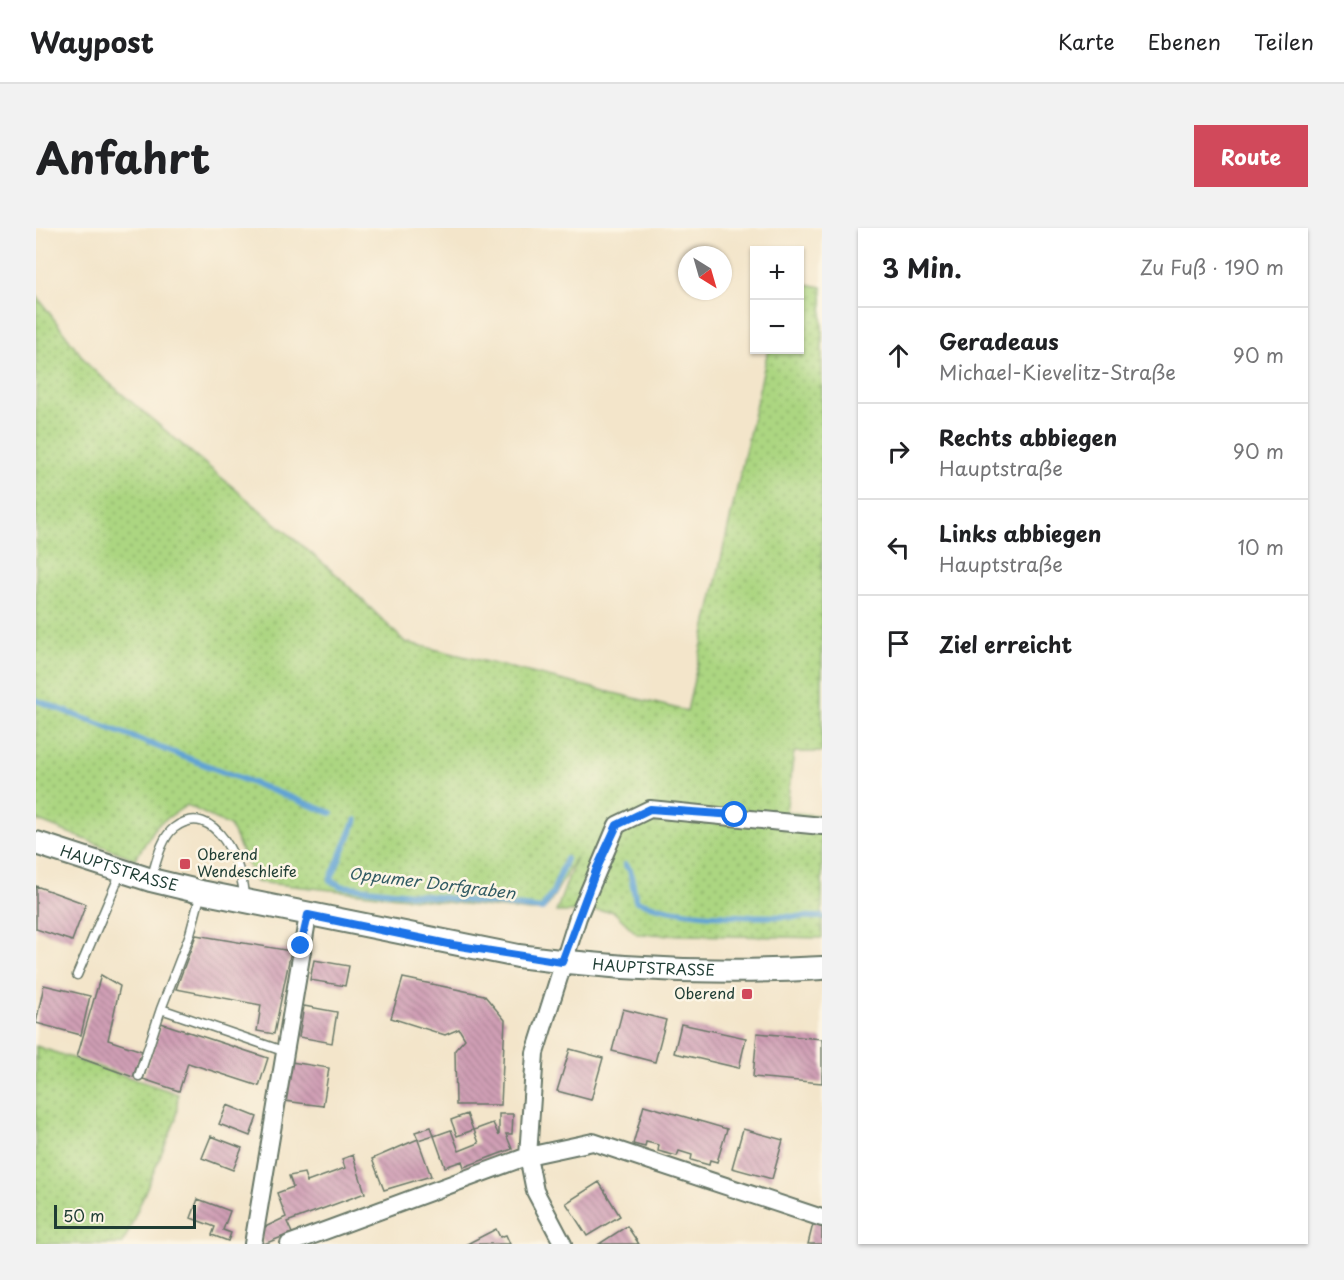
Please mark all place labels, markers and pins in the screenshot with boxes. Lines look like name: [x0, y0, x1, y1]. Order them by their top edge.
place label: Oberend Wendeschleife: [197, 842, 297, 882]
marker: Oberend Wendeschleife: [178, 857, 192, 871]
place label: Oberend: [674, 981, 735, 1004]
marker: Oberend: [740, 987, 754, 1001]

